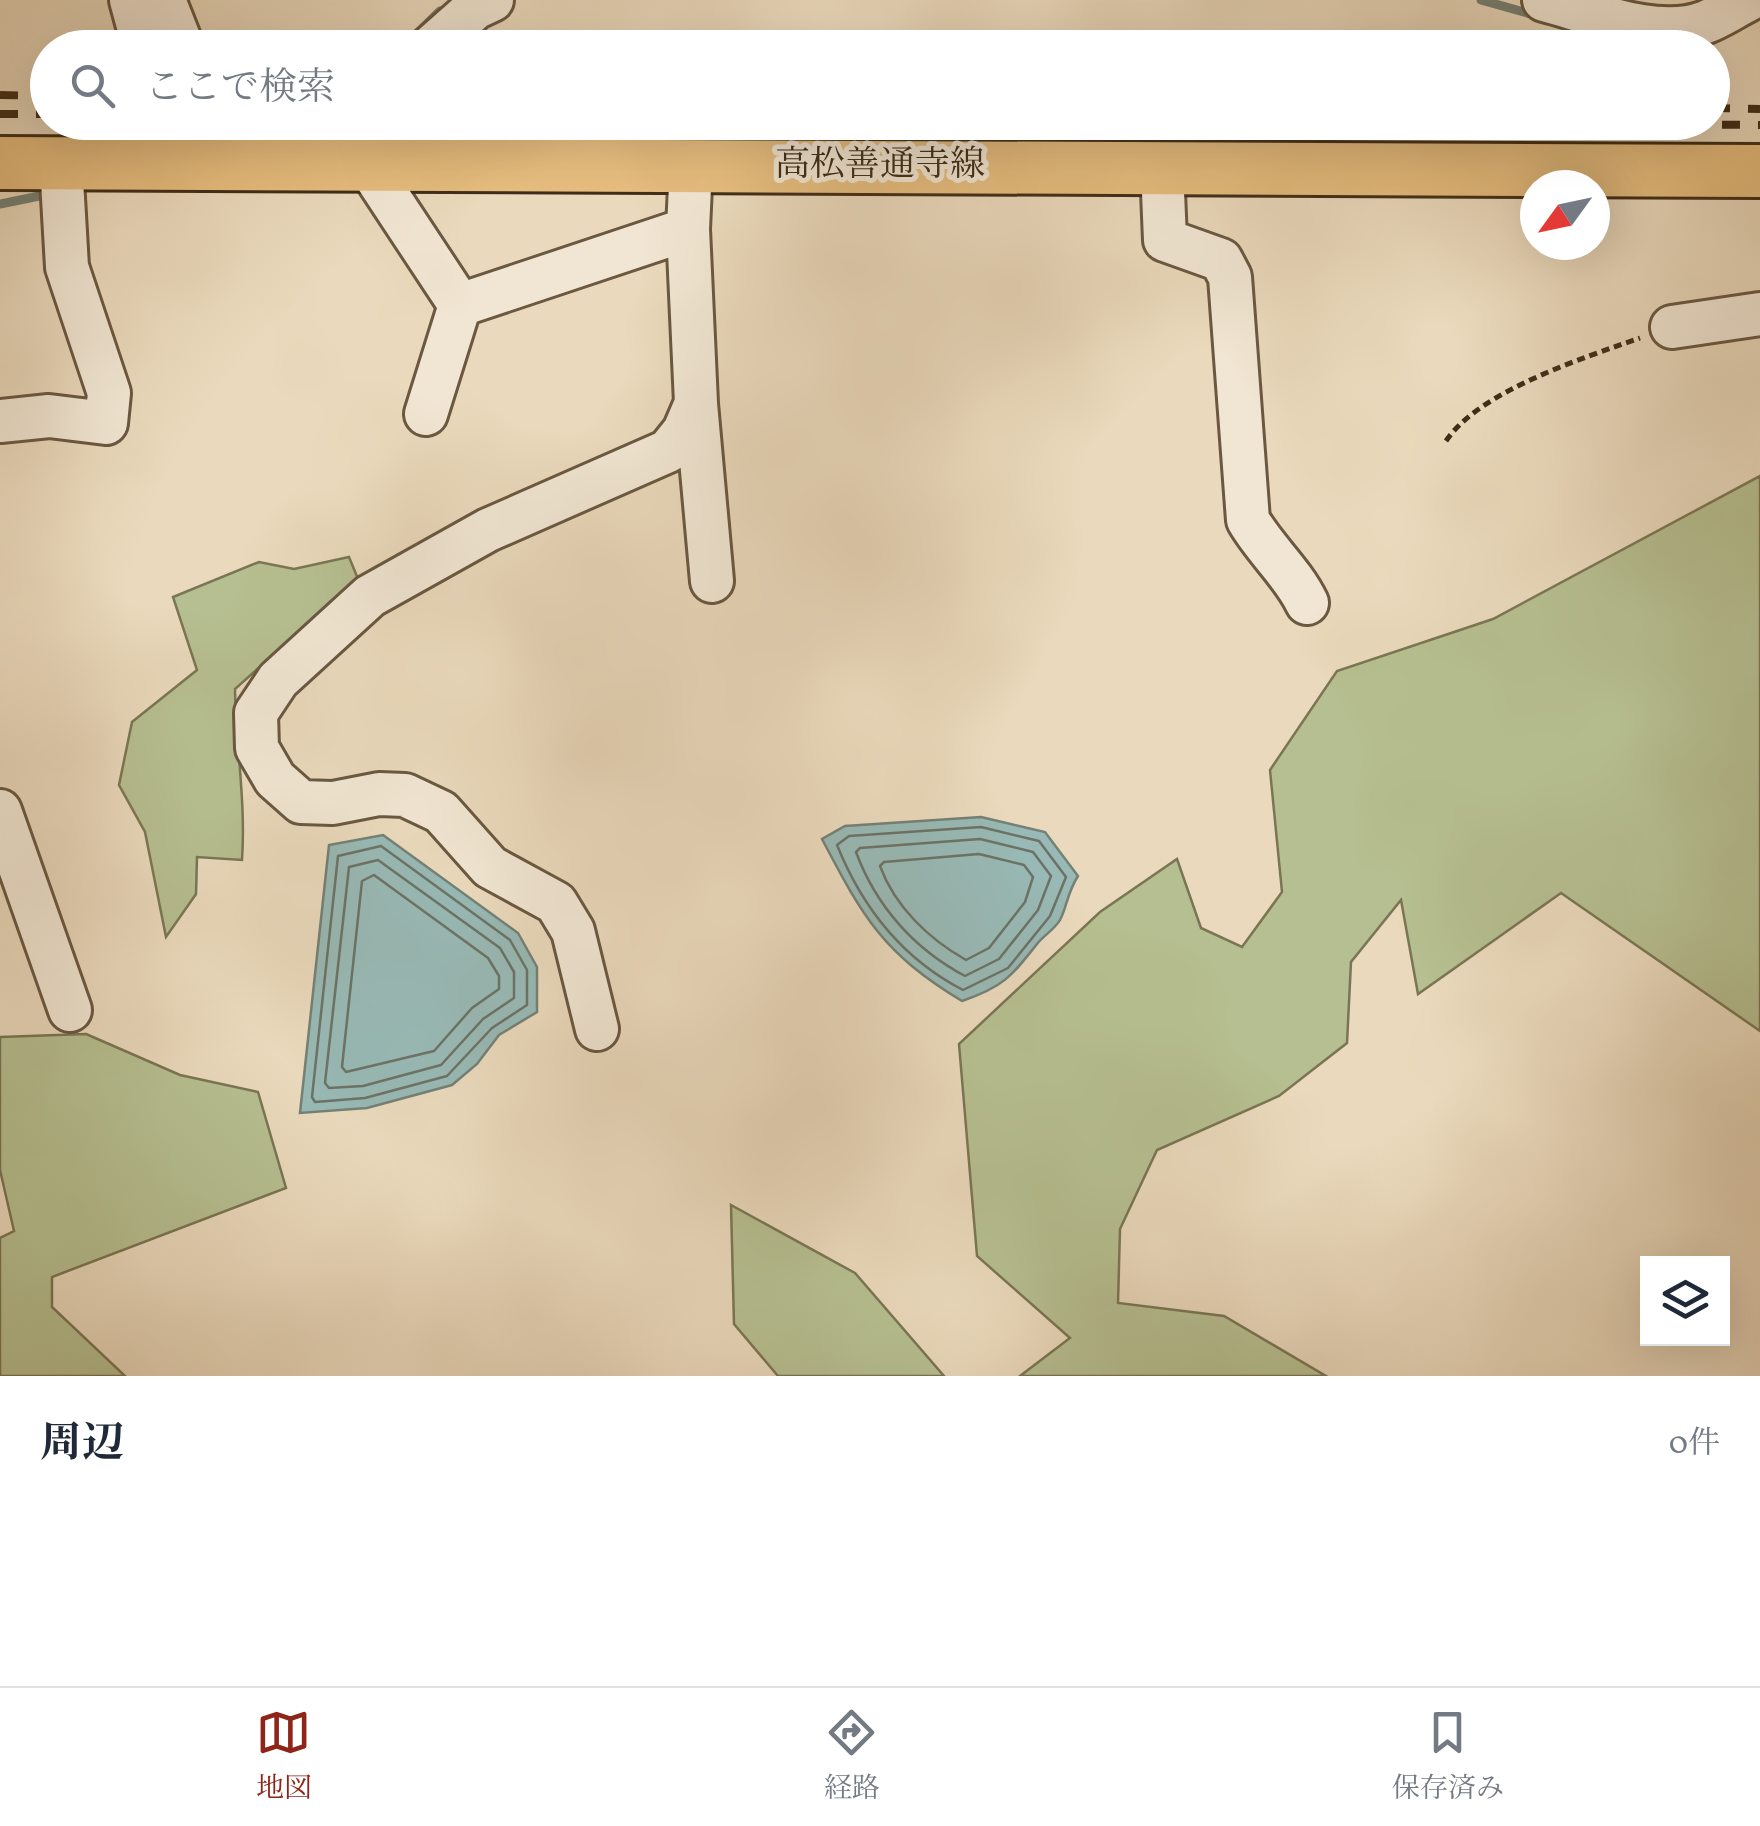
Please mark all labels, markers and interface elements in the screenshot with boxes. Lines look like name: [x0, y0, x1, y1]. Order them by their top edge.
search box: [30, 30, 1730, 140]
icon: search: [65, 58, 120, 113]
text: ここで検索: [145, 63, 335, 116]
street label: 高松善通寺線: [775, 142, 985, 190]
north arrow: [1520, 170, 1610, 260]
map controls: [1640, 1256, 1730, 1346]
button: layers: [1640, 1256, 1730, 1346]
text: 周辺: [40, 1416, 124, 1475]
text: 0件: [1669, 1423, 1720, 1467]
tab: 地図: [256, 1705, 312, 1809]
tab: 経路: [824, 1705, 880, 1809]
tab: 保存済み: [1392, 1705, 1504, 1809]

